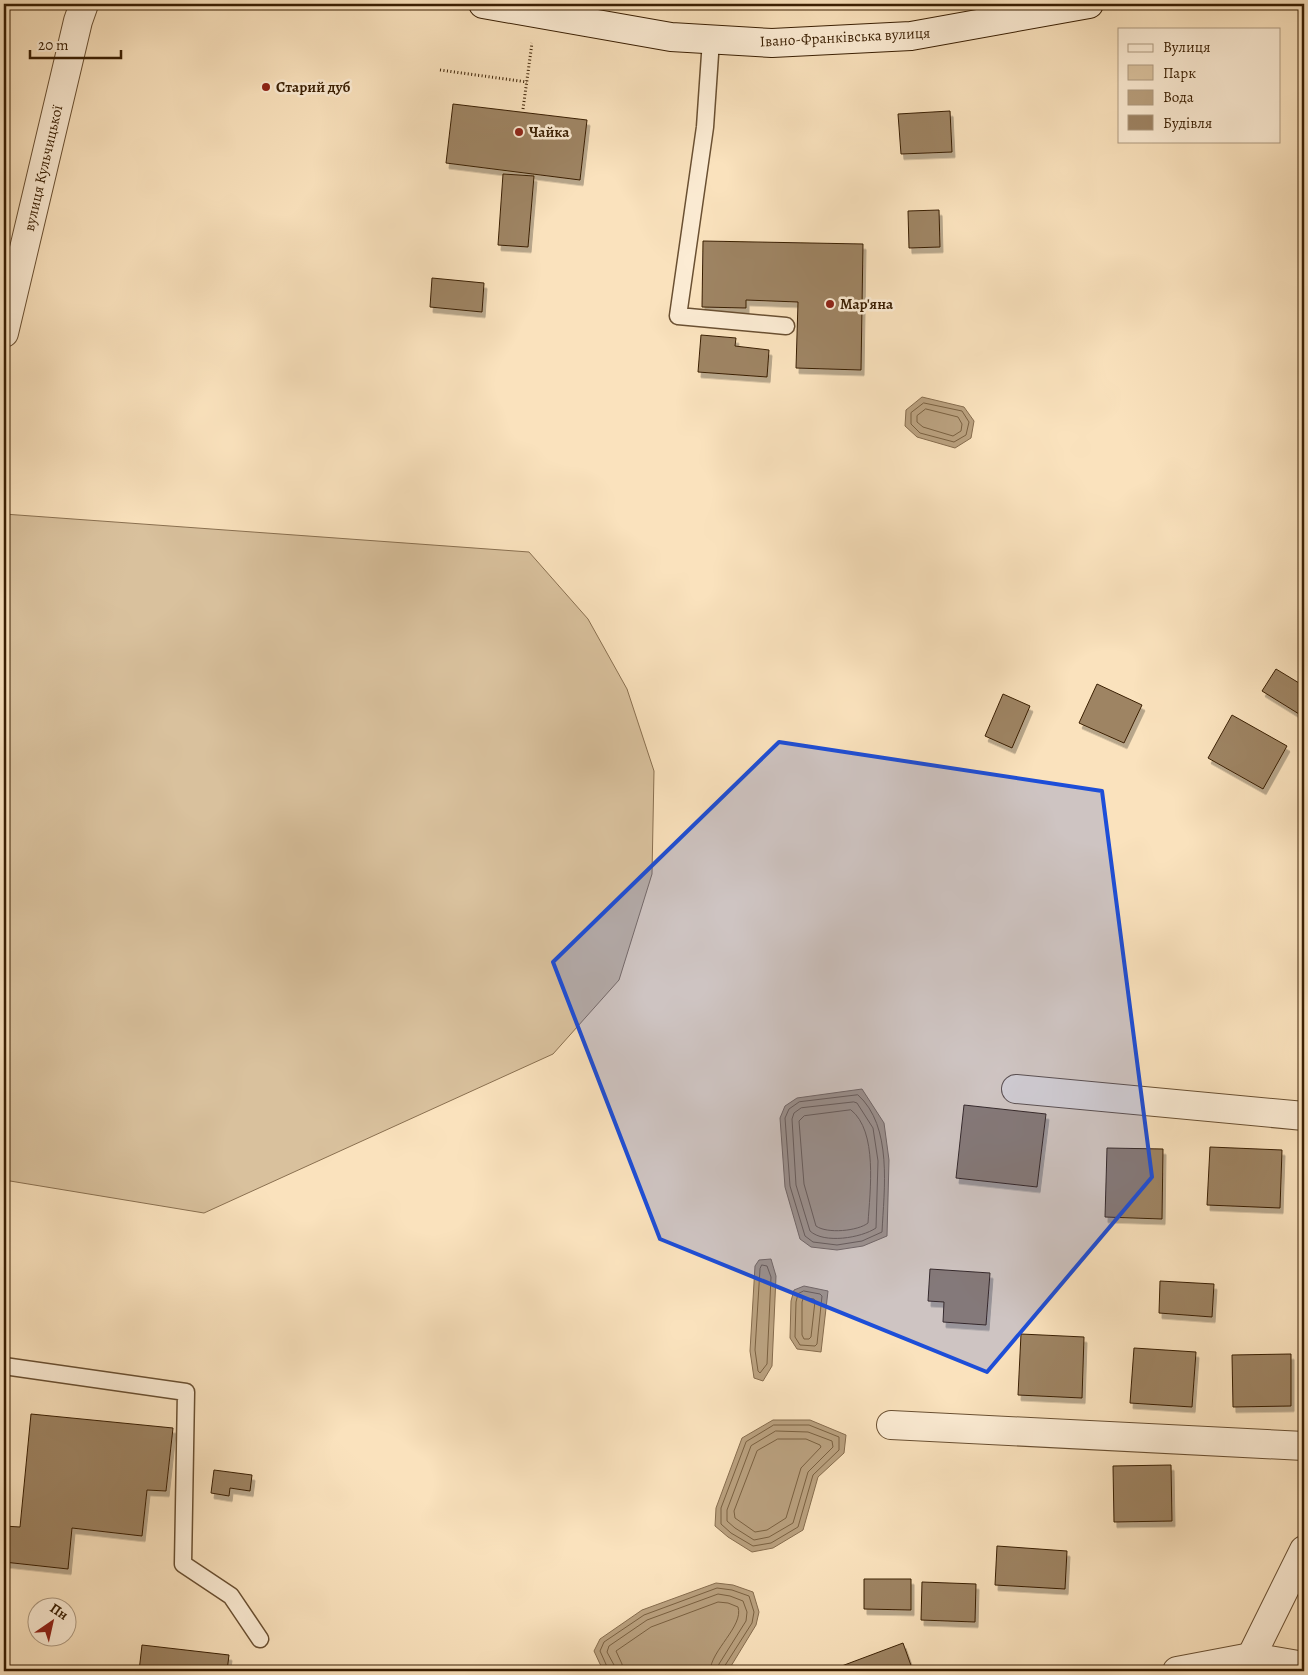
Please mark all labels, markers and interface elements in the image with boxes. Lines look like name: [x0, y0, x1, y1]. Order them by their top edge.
street label: Івано-Франківська вулиця: [759, 23, 931, 51]
scale bar: [30, 28, 121, 60]
legend: [1118, 28, 1280, 142]
text: 20 m: [38, 35, 69, 55]
text: Вулиця: [1163, 37, 1210, 57]
text: Парк: [1163, 63, 1196, 83]
place label: Старий дуб: [276, 77, 351, 97]
marker: Старий дуб: [260, 81, 272, 93]
text: Вода: [1163, 87, 1194, 107]
street label: вулиця Кульчицької: [19, 103, 67, 233]
text: Будівля: [1163, 113, 1212, 133]
place label: Чайка: [529, 122, 570, 142]
marker: Чайка: [513, 126, 525, 138]
place label: Мар'яна: [840, 294, 894, 314]
marker: Мар'яна: [824, 298, 836, 310]
north arrow: [28, 1598, 78, 1648]
text: Пн: [46, 1599, 72, 1625]

